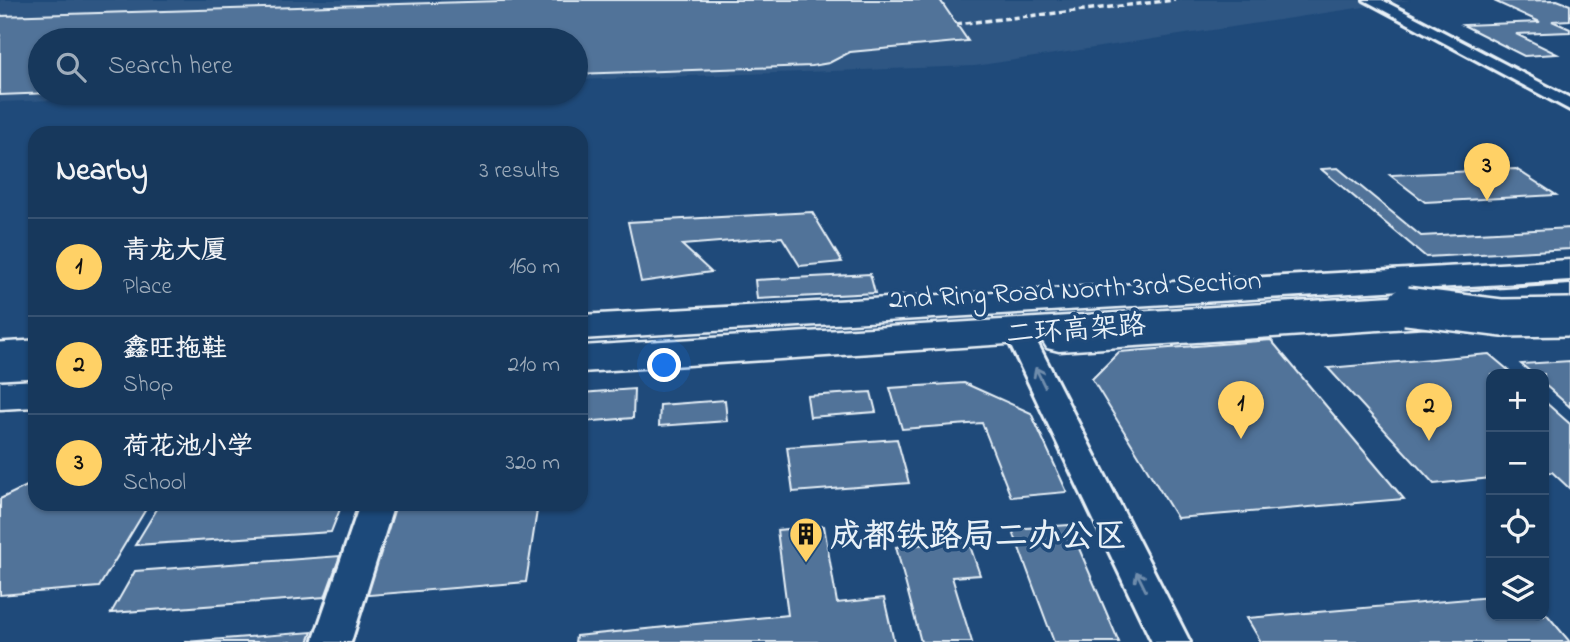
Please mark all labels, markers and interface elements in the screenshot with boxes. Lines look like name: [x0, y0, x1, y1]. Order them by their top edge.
search box: [28, 28, 588, 105]
icon: search: [52, 48, 90, 86]
text: Search here: [108, 48, 233, 86]
pin: 3: [1464, 143, 1510, 201]
text: Nearby: [56, 150, 148, 194]
text: 3 results: [479, 155, 560, 188]
text: 青龙大厦: [123, 233, 227, 271]
text: 1: [75, 251, 83, 284]
text: 160 m: [509, 251, 560, 284]
street label: 2nd Ring Road North 3rd Section: [888, 261, 1262, 322]
text: Place: [123, 271, 172, 304]
street label: 二环高架路: [1005, 306, 1148, 357]
text: 鑫旺拖鞋: [123, 331, 227, 369]
your location: [647, 348, 681, 382]
text: 2: [73, 349, 85, 382]
text: 210 m: [508, 349, 560, 382]
one-way arrow: [1033, 367, 1047, 388]
text: Shop: [123, 369, 173, 402]
map controls: [1486, 369, 1549, 621]
button: +: [1486, 369, 1549, 432]
pin: 1: [1218, 381, 1264, 439]
pin: 2: [1406, 383, 1452, 441]
text: 荷花池小学: [123, 429, 253, 467]
button: −: [1486, 432, 1549, 495]
text: 3: [74, 447, 84, 480]
text: 320 m: [506, 447, 560, 480]
text: School: [123, 467, 186, 500]
button: locate: [1486, 495, 1549, 558]
place label: 成都铁路局二办公区: [830, 514, 1127, 562]
building icon: 成都铁路局二办公区: [787, 515, 825, 564]
button: layers: [1486, 558, 1549, 621]
one-way arrow: [1133, 571, 1147, 592]

